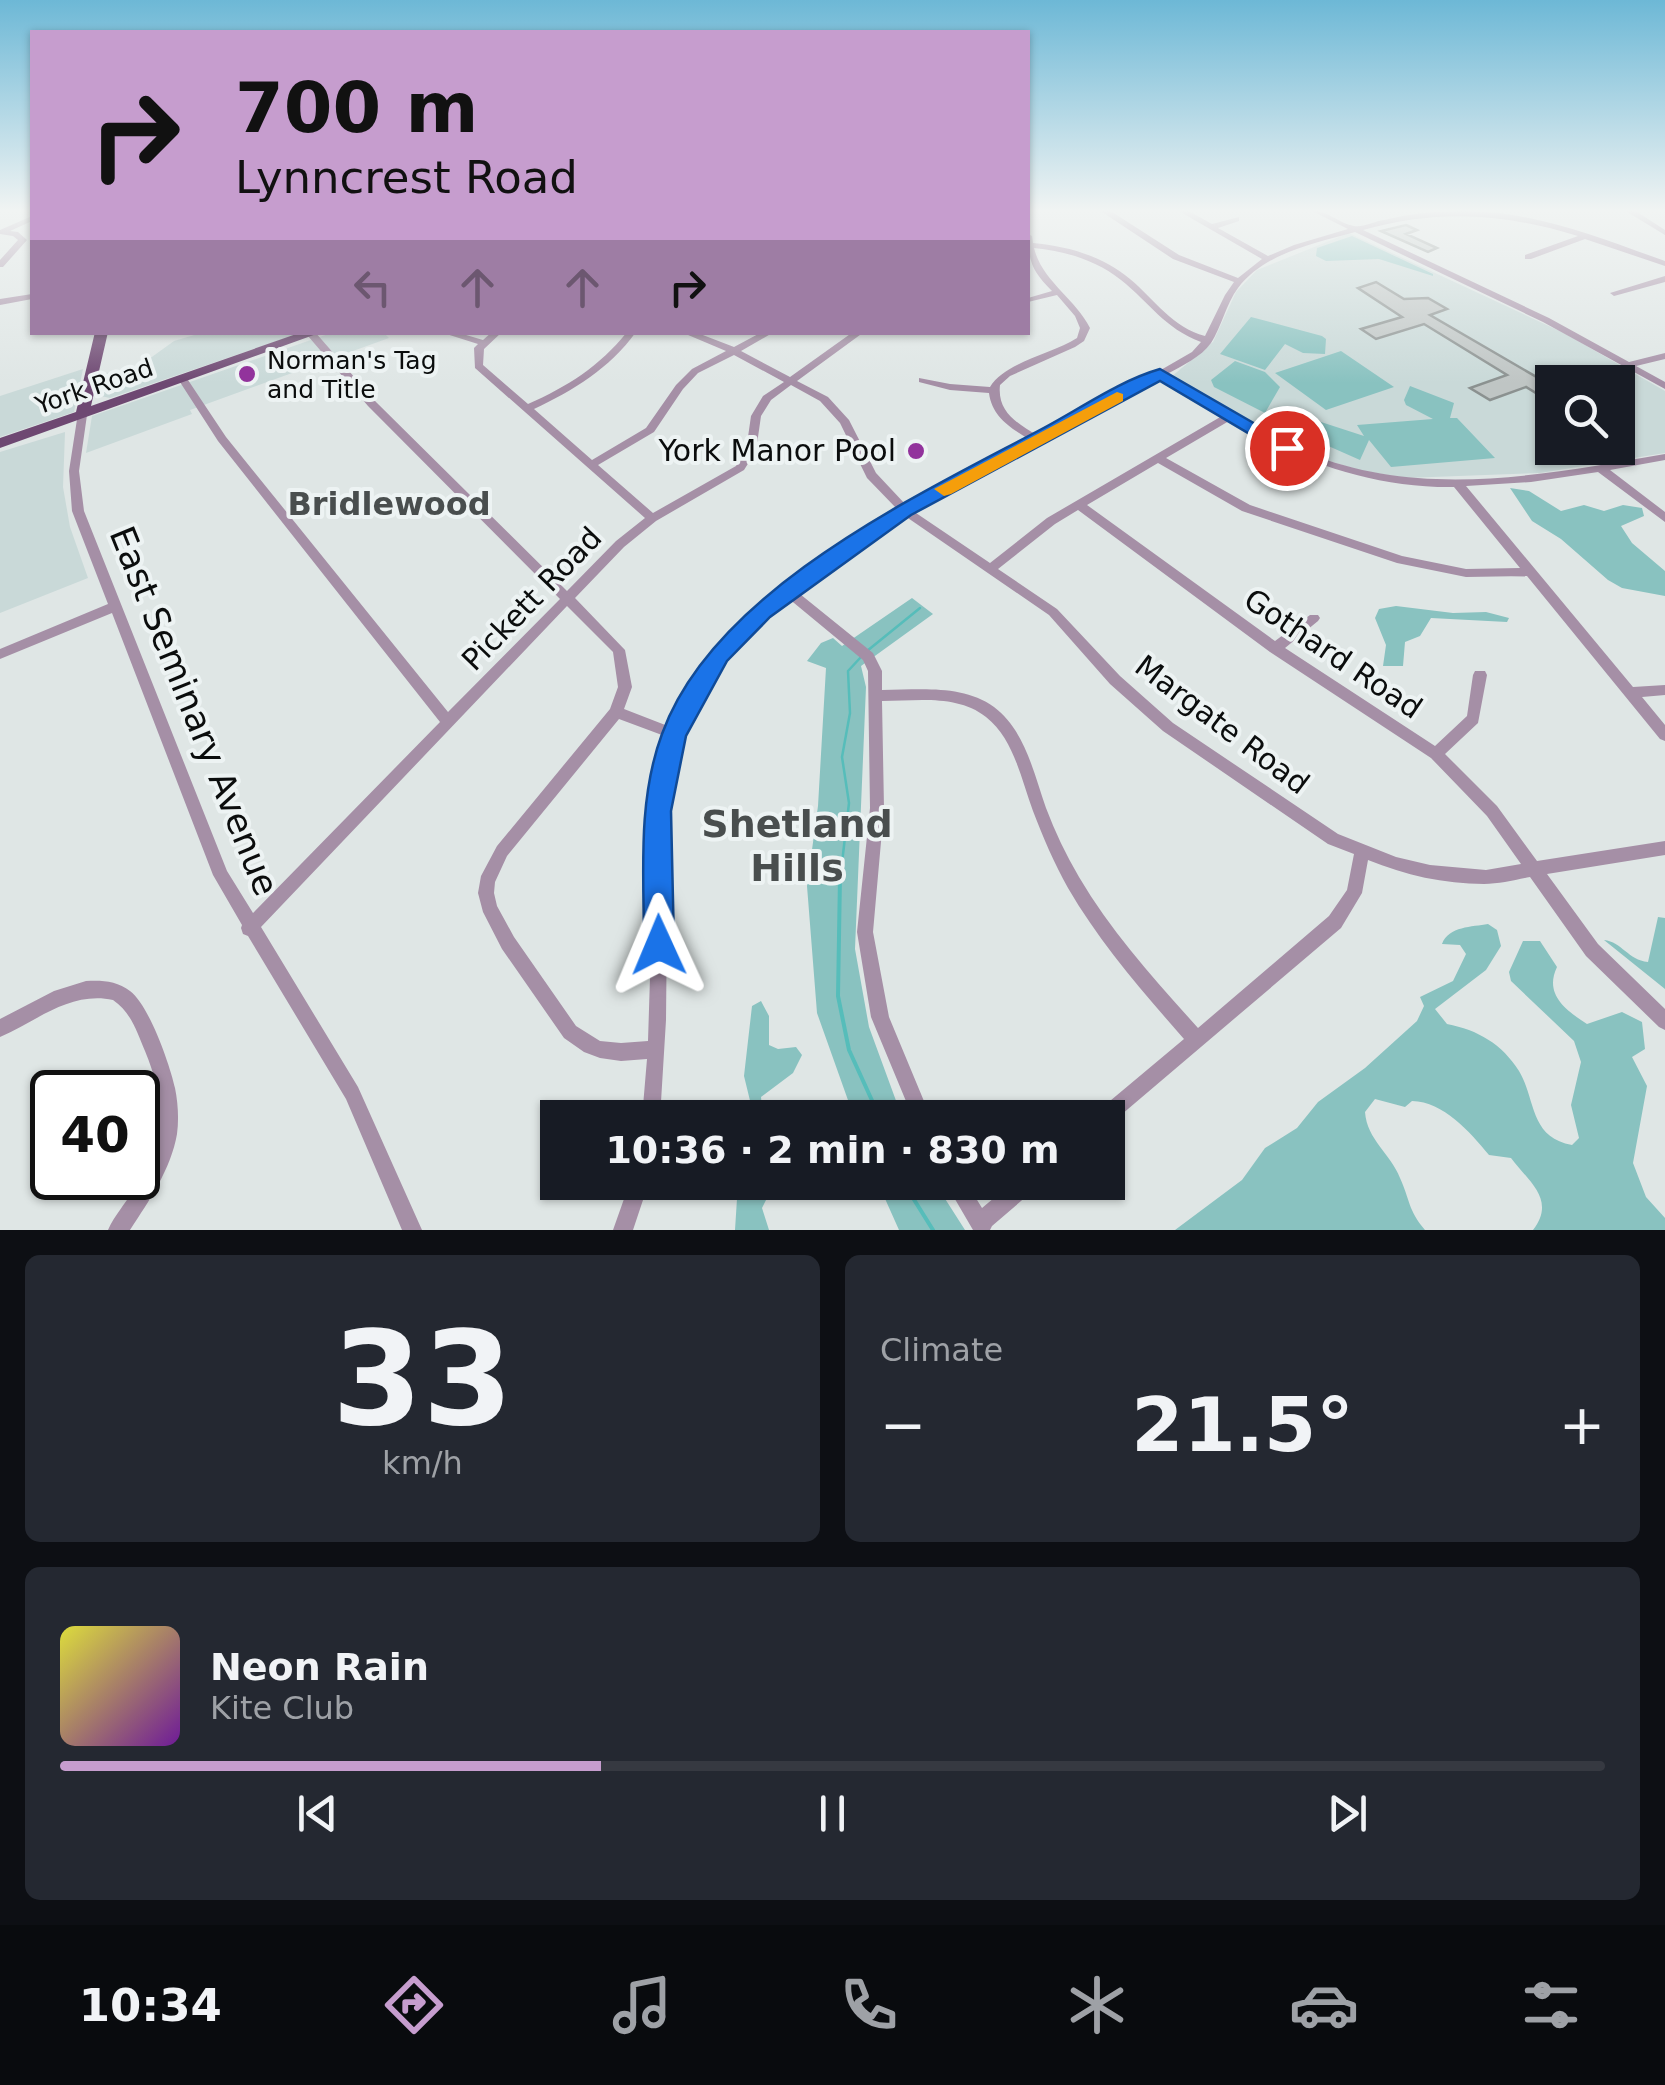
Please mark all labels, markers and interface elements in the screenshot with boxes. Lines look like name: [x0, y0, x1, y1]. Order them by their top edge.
text: 700 m: [235, 67, 478, 149]
icon: right: [70, 70, 200, 200]
text: Lynncrest Road: [235, 151, 578, 204]
icon: left: [345, 260, 400, 315]
icon: ahead: [450, 260, 505, 315]
icon: ahead: [555, 260, 610, 315]
icon: right: [660, 260, 715, 315]
place label: Norman's Tag and Title: [267, 346, 437, 404]
street label: York Road: [30, 353, 157, 420]
marker: Norman's Tag and Title: [236, 363, 258, 385]
map controls: [1535, 365, 1635, 465]
button: search: [1535, 365, 1635, 465]
pin: [1245, 406, 1330, 491]
icon: arrive: [1260, 421, 1315, 476]
place label: York Manor Pool: [657, 433, 896, 468]
marker: York Manor Pool: [905, 440, 927, 462]
district label: Bridlewood: [287, 485, 491, 523]
street label: Pickett Road: [455, 520, 609, 677]
street label: East Seminary Avenue: [102, 521, 286, 901]
street label: Gothard Road: [1238, 581, 1429, 726]
street label: Margate Road: [1128, 648, 1316, 801]
district label: Shetland Hills: [701, 802, 893, 890]
position arrow: [607, 893, 711, 997]
speed limit sign: 40: [30, 1070, 160, 1200]
text: 10:36 · 2 min · 830 m: [605, 1128, 1060, 1172]
text: 33: [332, 1303, 513, 1455]
text: Climate: [880, 1331, 1003, 1369]
text: 21.5°: [1131, 1381, 1354, 1469]
text: −: [880, 1393, 926, 1457]
text: +: [1559, 1393, 1605, 1457]
text: km/h: [382, 1444, 463, 1482]
text: Neon Rain: [210, 1645, 429, 1689]
text: Kite Club: [210, 1689, 354, 1727]
icon: previous: [290, 1786, 345, 1841]
icon: pause: [805, 1786, 860, 1841]
icon: next: [1320, 1786, 1375, 1841]
icon: directions: [379, 1970, 449, 2040]
icon: music: [607, 1970, 677, 2040]
icon: phone: [834, 1970, 904, 2040]
icon: climate: [1062, 1970, 1132, 2040]
icon: car: [1289, 1970, 1359, 2040]
icon: filters: [1516, 1970, 1586, 2040]
text: 10:34: [79, 1979, 222, 2032]

